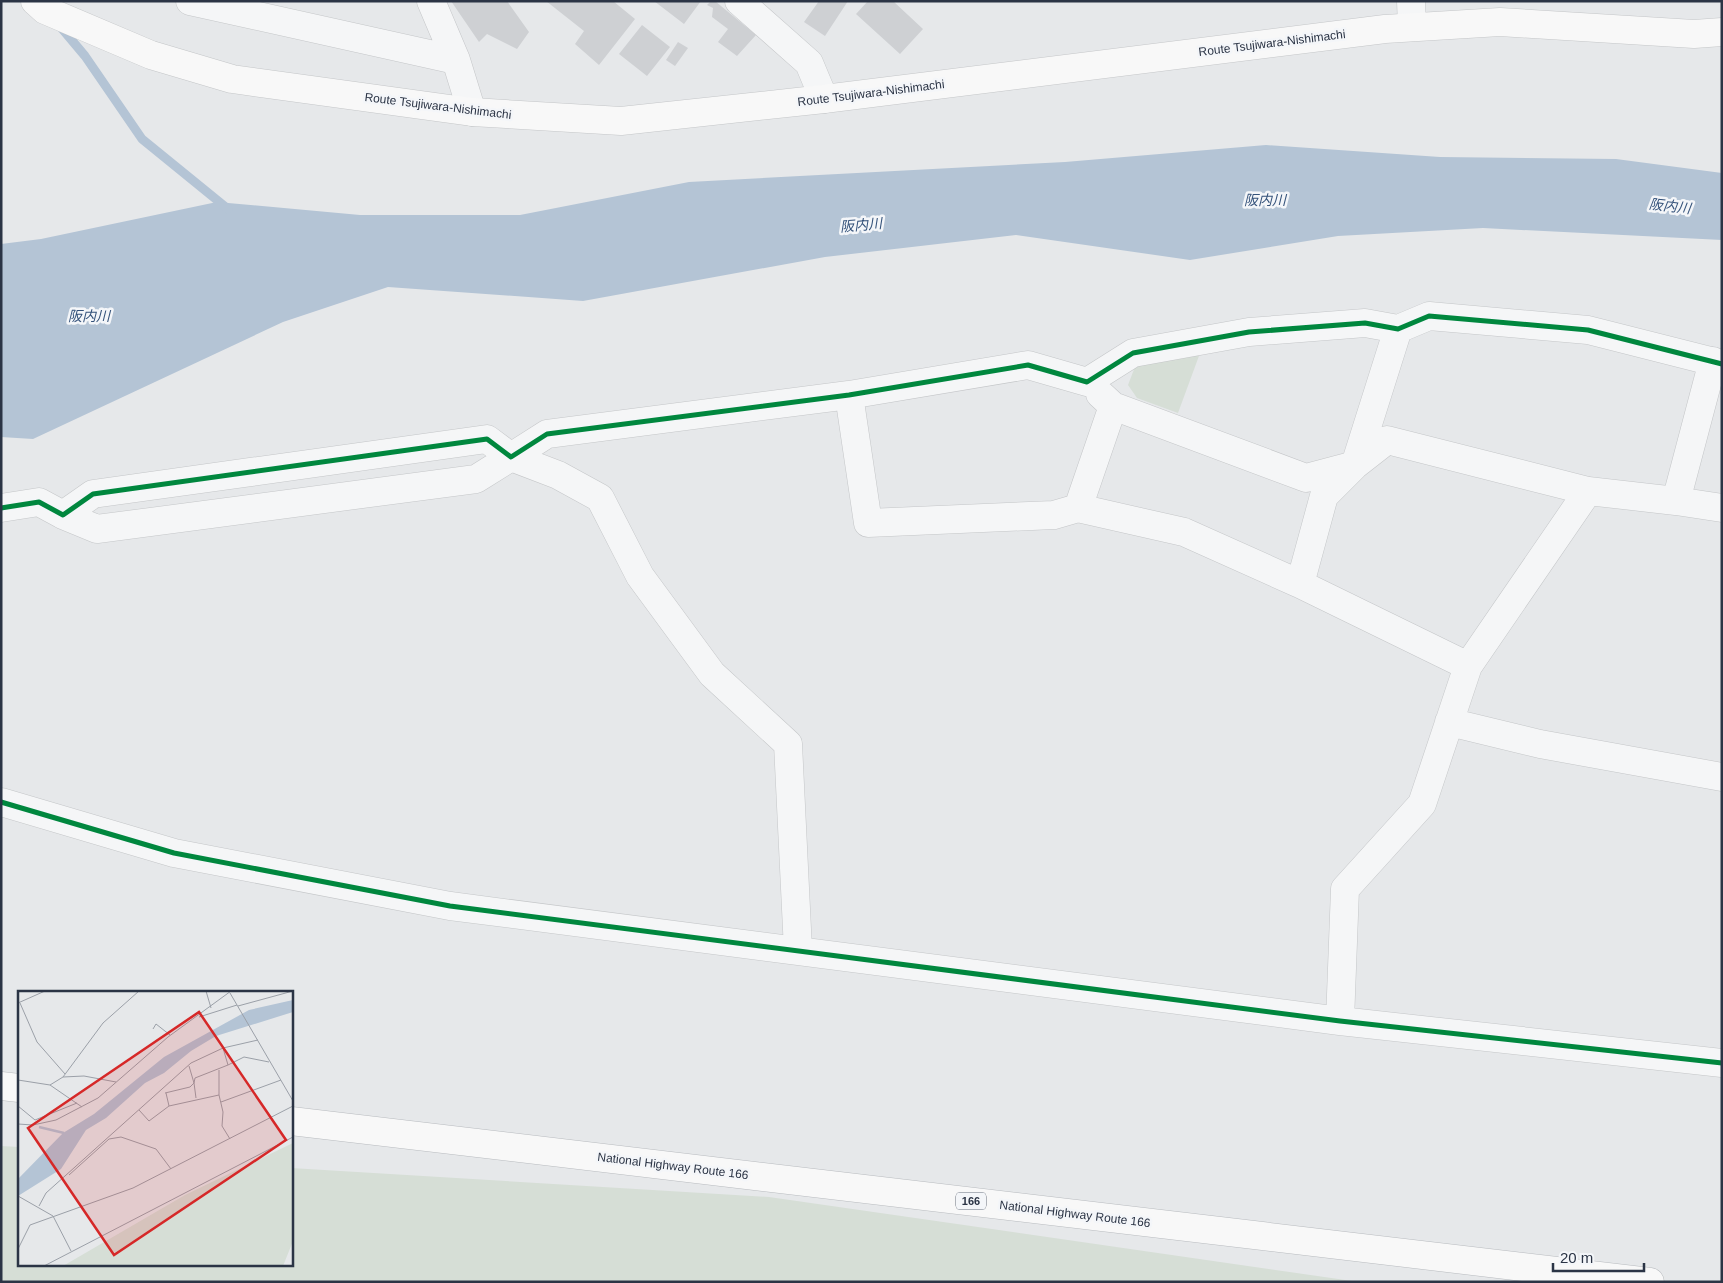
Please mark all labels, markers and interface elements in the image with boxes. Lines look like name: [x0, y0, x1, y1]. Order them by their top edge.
street label: Route Tsujiwara-Nishimachi: [1198, 27, 1346, 59]
street label: Route Tsujiwara-Nishimachi: [797, 77, 945, 109]
street label: Route Tsujiwara-Nishimachi: [364, 90, 512, 122]
water label: 阪内川: [1244, 192, 1288, 208]
water label: 阪内川: [1648, 196, 1694, 217]
water label: 阪内川: [839, 215, 885, 235]
water label: 阪内川: [68, 308, 112, 324]
inset map: [18, 991, 292, 1266]
street label: National Highway Route 166: [597, 1150, 750, 1182]
road number: 166: [956, 1192, 986, 1210]
street label: National Highway Route 166: [999, 1198, 1152, 1230]
scale bar: [1553, 1240, 1644, 1272]
text: 20 m: [1560, 1249, 1593, 1266]

